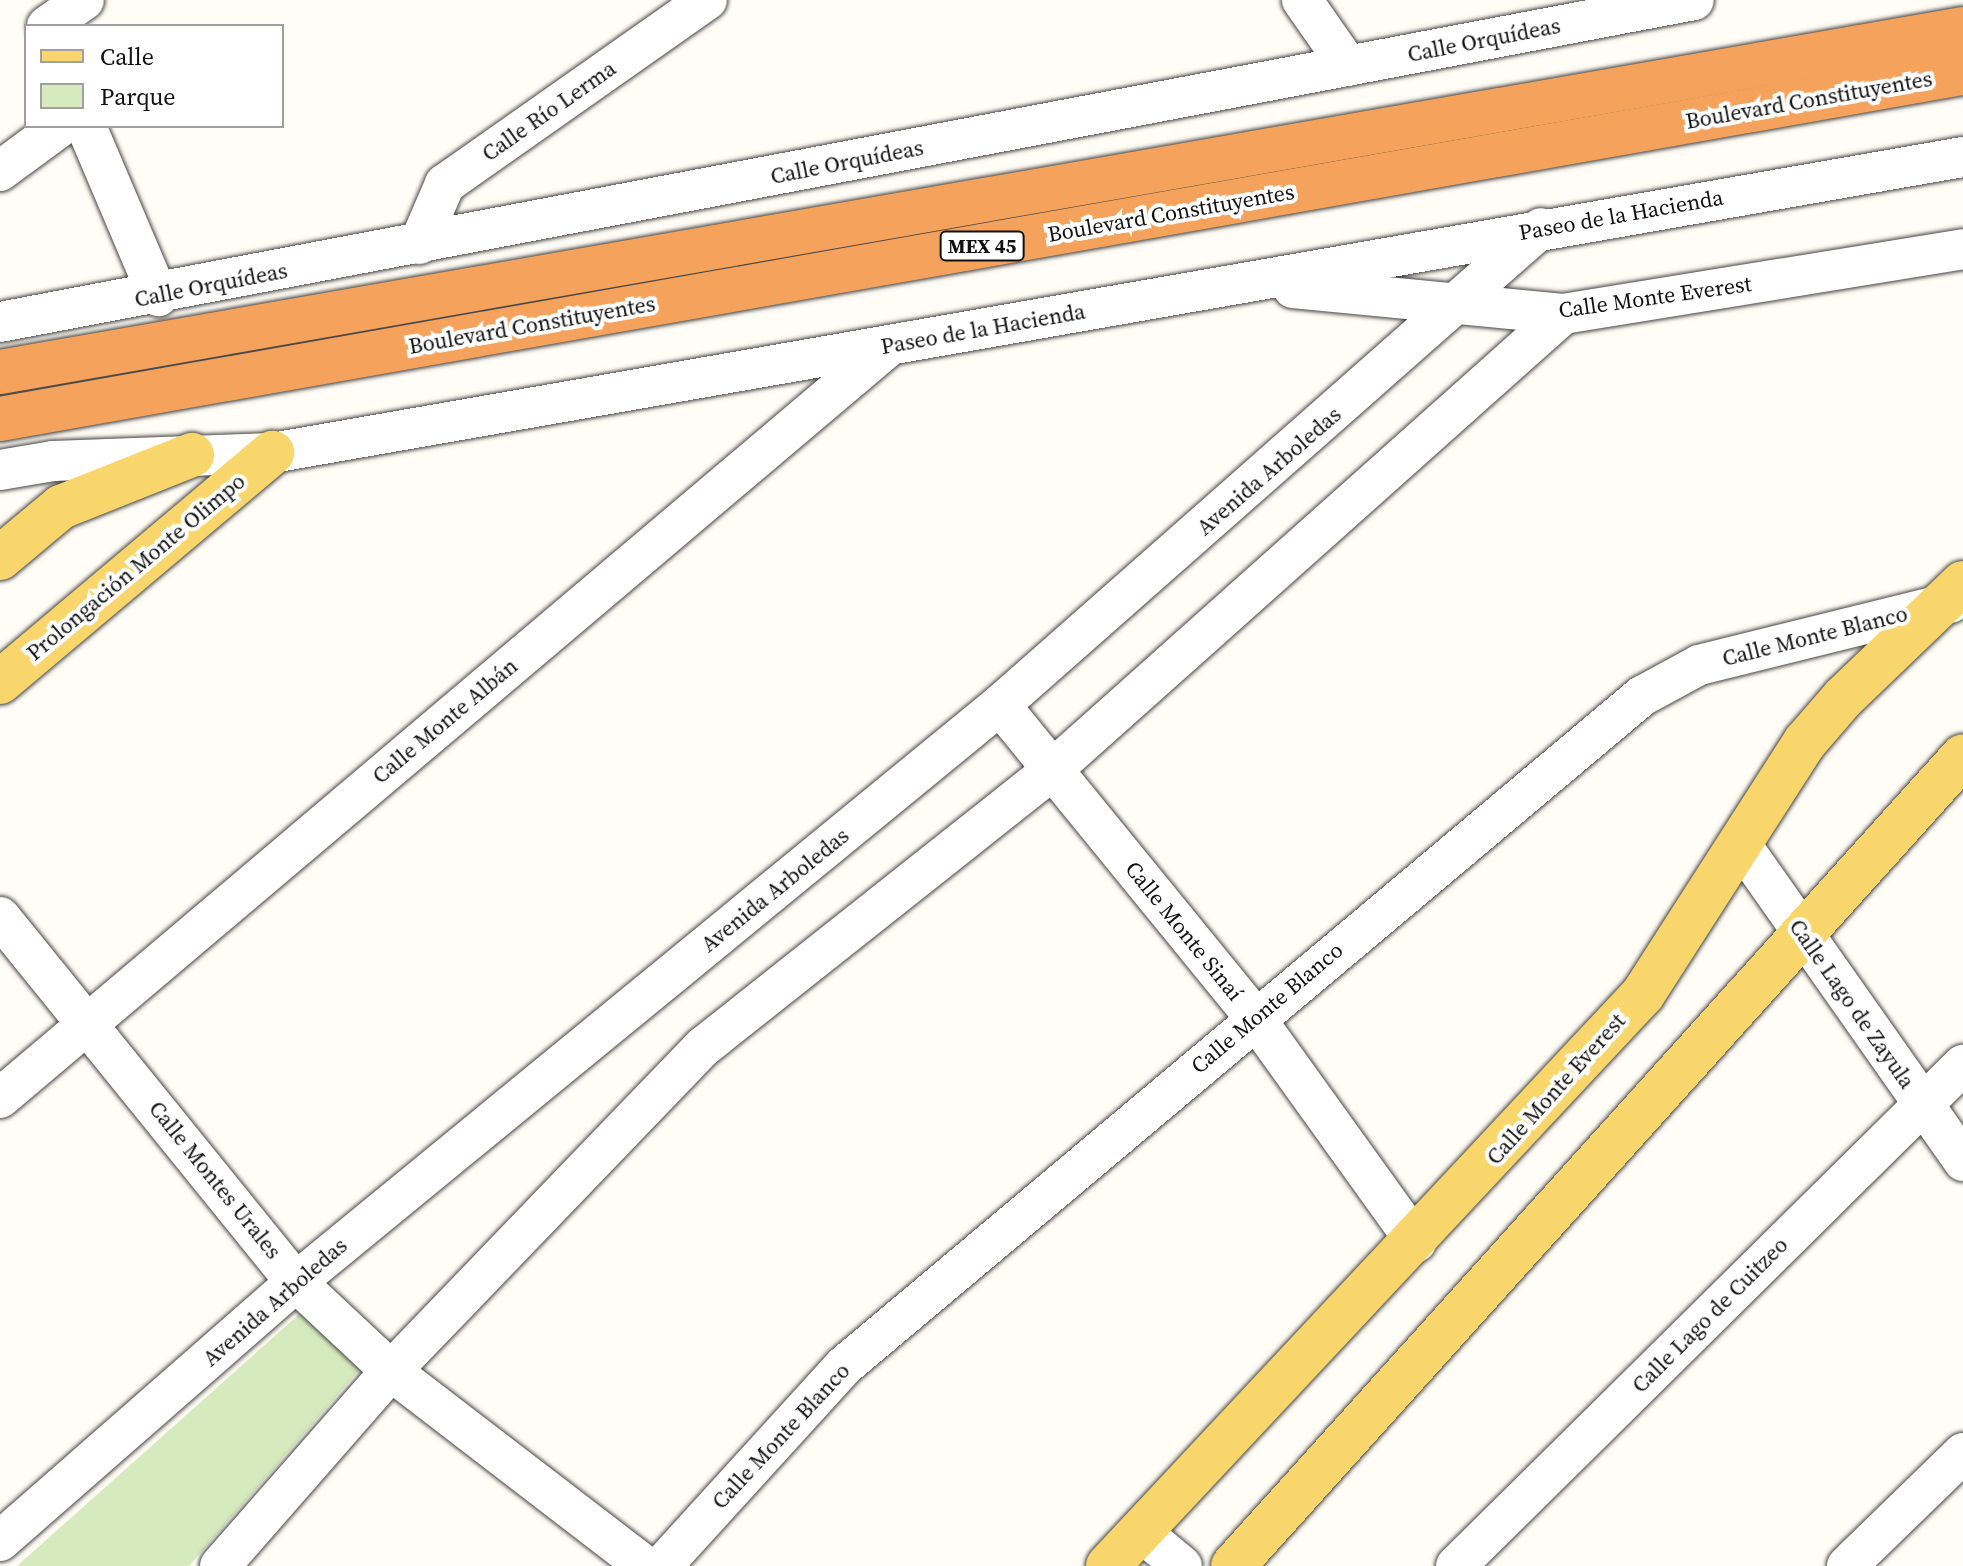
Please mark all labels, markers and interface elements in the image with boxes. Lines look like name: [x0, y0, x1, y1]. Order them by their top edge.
street label: Calle Orquídeas: [1405, 12, 1563, 68]
legend: [24, 24, 284, 128]
text: Calle: [100, 40, 154, 73]
street label: Calle Río Lerma: [477, 55, 621, 167]
street label: Boulevard Constituyentes: [1684, 65, 1934, 135]
text: Parque: [100, 80, 176, 113]
street label: Calle Orquídeas: [768, 134, 926, 190]
street label: Boulevard Constituyentes: [1046, 178, 1296, 248]
street label: Paseo de la Hacienda: [1517, 184, 1725, 246]
road number: MEX 45: [938, 230, 1026, 262]
street label: Calle Orquídeas: [132, 257, 290, 313]
street label: Calle Monte Everest: [1557, 270, 1753, 324]
street label: Boulevard Constituyentes: [407, 290, 657, 360]
street label: Paseo de la Hacienda: [879, 298, 1087, 360]
street label: Avenida Arboledas: [1191, 401, 1347, 541]
street label: Prolongación Monte Olimpo: [21, 468, 251, 666]
street label: Calle Monte Blanco: [1720, 600, 1910, 672]
street label: Calle Monte Albán: [367, 653, 523, 789]
street label: Avenida Arboledas: [696, 822, 854, 958]
street label: Calle Monte Sinaí: [1120, 856, 1248, 1006]
street label: Calle Lago de Zayula: [1784, 914, 1920, 1094]
street label: Calle Monte Blanco: [1186, 937, 1348, 1079]
street label: Calle Monte Everest: [1481, 1008, 1631, 1170]
street label: Calle Montes Urales: [143, 1096, 287, 1264]
street label: Avenida Arboledas: [197, 1232, 353, 1372]
street label: Calle Lago de Cuitzeo: [1627, 1232, 1793, 1398]
street label: Calle Monte Blanco: [707, 1358, 855, 1514]

